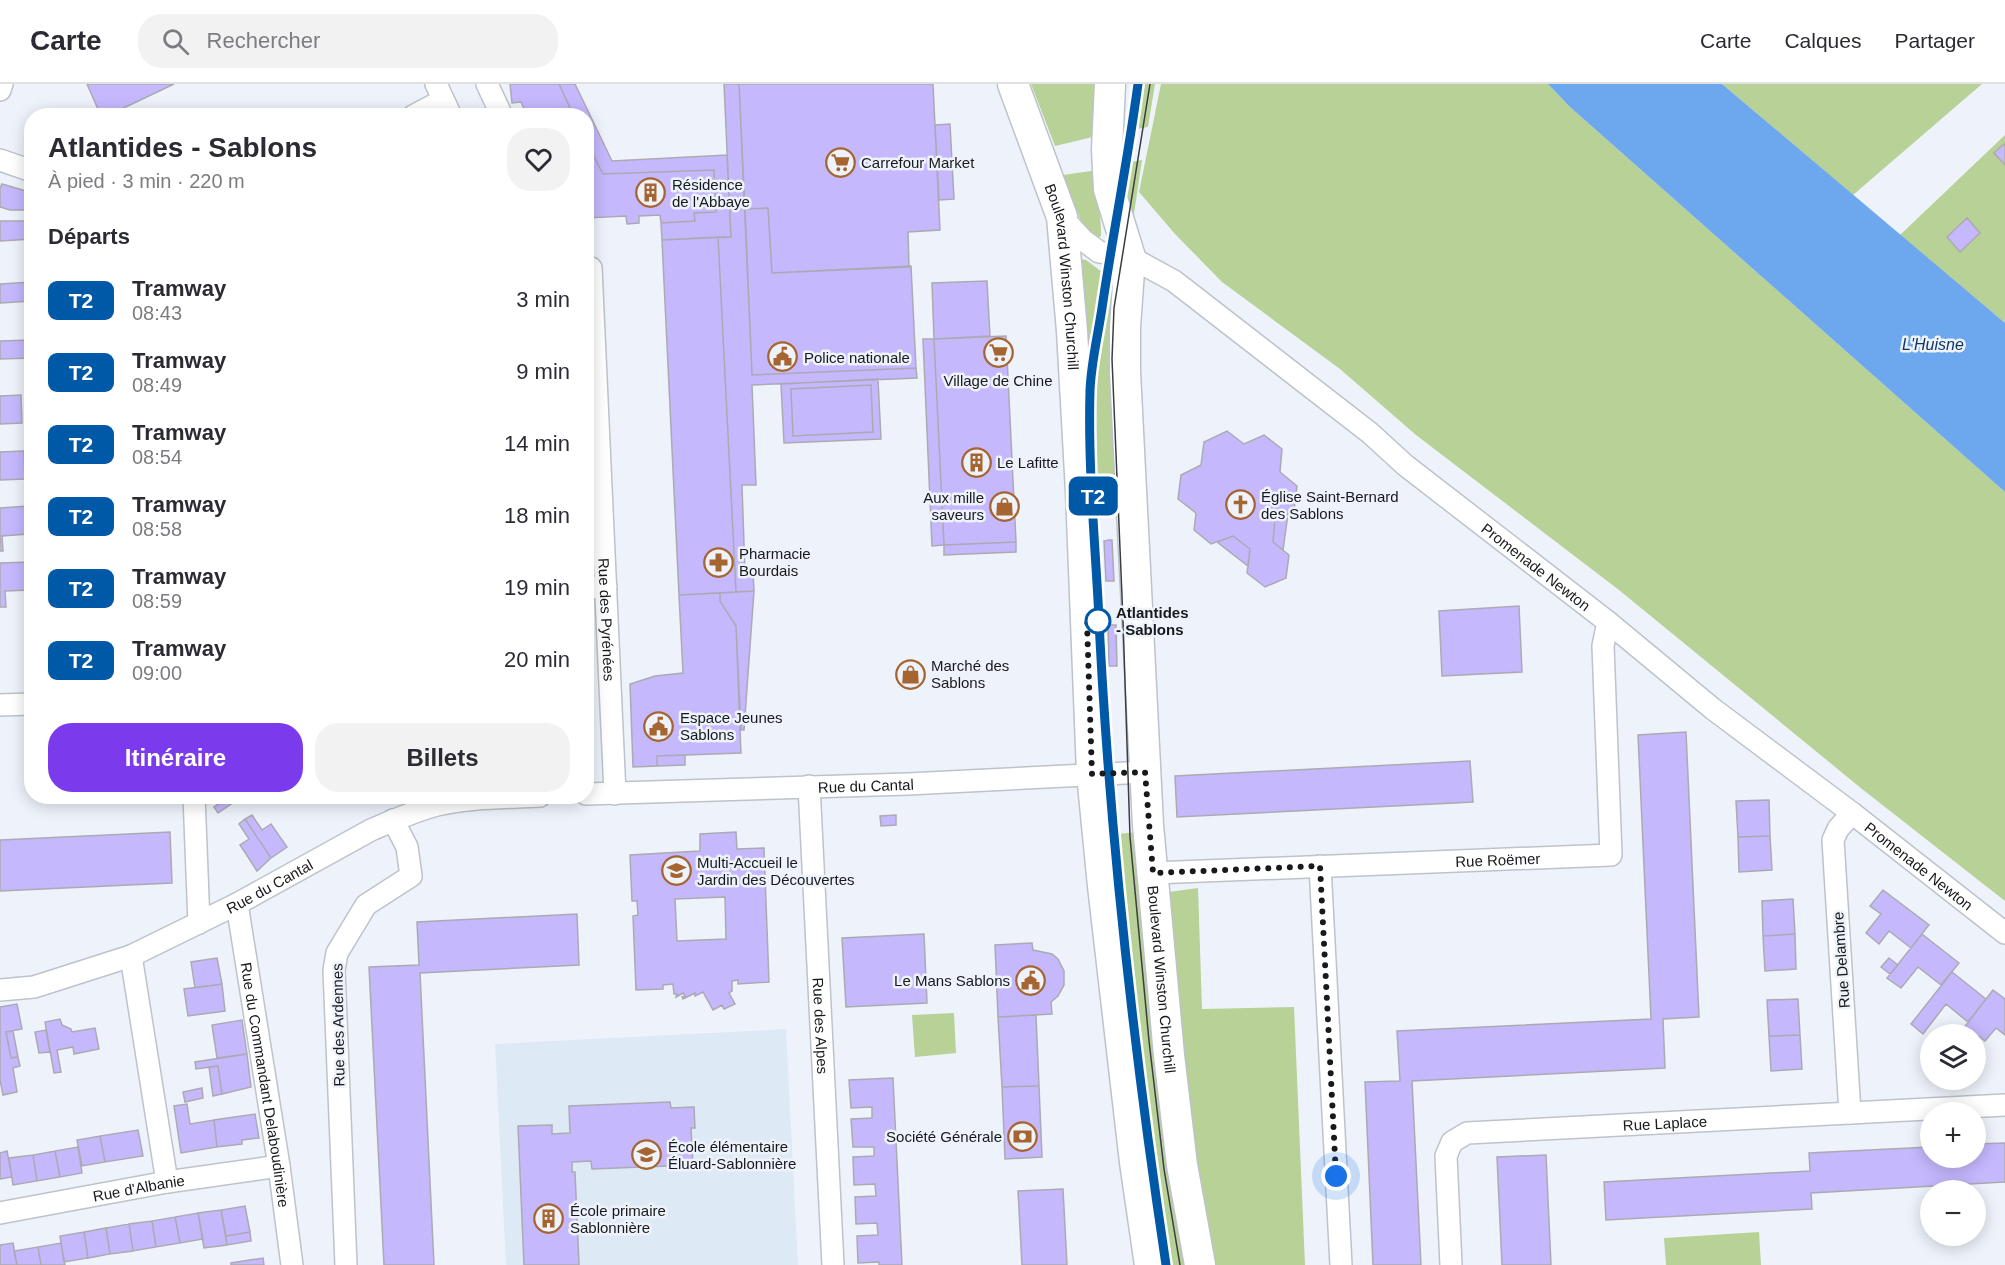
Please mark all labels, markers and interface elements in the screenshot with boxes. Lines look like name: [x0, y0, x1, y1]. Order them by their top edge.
search box: [138, 14, 558, 68]
text: Carte: [30, 25, 102, 56]
icon: search: [159, 25, 192, 58]
text: Rechercher: [207, 28, 320, 53]
text: Carte: [1700, 29, 1751, 52]
text: Calques: [1784, 29, 1861, 52]
text: Partager: [1894, 29, 1975, 52]
button: heart: [507, 128, 570, 191]
text: Atlantides - Sablons: [48, 132, 317, 163]
supermarket icon: Carrefour Market: [824, 146, 856, 178]
place label: Carrefour Market: [861, 154, 975, 171]
text: À pied · 3 min · 220 m: [48, 170, 245, 192]
place label: Résidence de l'Abbaye: [672, 176, 750, 210]
building icon: Résidence de l'Abbaye: [635, 177, 667, 209]
street label: Boulevard Winston Churchill: [1042, 181, 1083, 371]
text: Départs: [48, 224, 130, 249]
text: Tramway: [132, 276, 226, 301]
text: 3 min: [516, 287, 570, 312]
text: T2: [69, 289, 93, 312]
text: 08:43: [132, 302, 182, 324]
water label: L'Huisne: [1902, 336, 1964, 353]
supermarket icon: Village de Chine: [982, 337, 1014, 369]
public building icon: Police nationale: [767, 341, 799, 373]
text: Tramway: [132, 348, 226, 373]
place label: Police nationale: [804, 349, 910, 366]
text: 9 min: [516, 359, 570, 384]
text: T2: [69, 361, 93, 384]
place label: Village de Chine: [944, 372, 1052, 389]
text: 08:49: [132, 374, 182, 396]
text: Tramway: [132, 420, 226, 445]
text: 14 min: [504, 431, 570, 456]
text: T2: [69, 433, 93, 456]
text: 08:54: [132, 446, 182, 468]
building icon: Le Lafitte: [960, 446, 992, 478]
place label: Le Lafitte: [997, 454, 1059, 471]
line badge: T2: [1066, 476, 1120, 516]
text: T2: [1081, 485, 1105, 508]
place label: Église Saint-Bernard des Sablons: [1261, 488, 1399, 522]
place label: Aux mille saveurs: [923, 489, 984, 523]
church icon: Église Saint-Bernard des Sablons: [1224, 489, 1256, 521]
shop icon: Aux mille saveurs: [989, 490, 1021, 522]
text: Tramway: [132, 492, 226, 517]
text: 18 min: [504, 503, 570, 528]
text: T2: [69, 505, 93, 528]
text: 08:58: [132, 518, 182, 540]
street label: Promenade Newton: [1479, 519, 1594, 614]
place label: Pharmacie Bourdais: [739, 545, 811, 579]
pharmacy icon: Pharmacie Bourdais: [702, 546, 734, 578]
street label: Rue des Pyrénées: [596, 558, 618, 682]
text: Tramway: [132, 564, 226, 589]
text: 19 min: [504, 575, 570, 600]
text: T2: [69, 577, 93, 600]
text: 08:59: [132, 590, 182, 612]
place label: Atlantides - Sablons: [1116, 604, 1189, 638]
marker: Atlantides - Sablons: [1085, 608, 1111, 634]
text: Tramway: [132, 636, 226, 661]
text: 20 min: [504, 647, 570, 672]
text: T2: [69, 649, 93, 672]
place label: Marché des Sablons: [931, 657, 1009, 691]
shop icon: Marché des Sablons: [894, 658, 926, 690]
text: 09:00: [132, 662, 182, 684]
place label: Espace Jeunes Sablons: [680, 709, 783, 743]
public building icon: Espace Jeunes Sablons: [643, 710, 675, 742]
button: Itinéraire: [48, 723, 303, 792]
button: Billets: [315, 723, 570, 792]
street label: Rue du Cantal: [818, 775, 914, 795]
street label: Promenade Newton: [1862, 818, 1977, 913]
street label: Rue Roëmer: [1455, 849, 1541, 870]
place label: Multi-Accueil le Jardin des Découvertes: [697, 854, 855, 888]
street label: Rue du Cantal: [223, 855, 315, 916]
school or university icon: Multi-Accueil le Jardin des Découvertes: [660, 855, 692, 887]
street label: Boulevard Winston Churchill: [1145, 885, 1180, 1074]
street label: Rue Delambre: [1829, 911, 1853, 1009]
street label: Rue du Commandant Delaboudinière: [238, 961, 293, 1208]
street label: Rue des Ardennes: [328, 963, 348, 1087]
public building icon: Le Mans Sablons: [1015, 964, 1047, 996]
place label: Le Mans Sablons: [894, 972, 1010, 989]
street label: Rue des Alpes: [810, 977, 832, 1074]
map controls: [1920, 1024, 1986, 1246]
button: layers: [1920, 1024, 1986, 1090]
button: +: [1920, 1102, 1986, 1168]
street label: Rue Laplace: [1622, 1112, 1707, 1133]
bank icon: Société Générale: [1007, 1120, 1039, 1152]
place label: Société Générale: [886, 1128, 1002, 1145]
place label: École élémentaire Éluard-Sablonnière: [668, 1138, 796, 1172]
school or university icon: École élémentaire Éluard-Sablonnière: [631, 1139, 663, 1171]
your location: [1321, 1161, 1351, 1191]
street label: Rue d'Albanie: [91, 1171, 186, 1204]
button: −: [1920, 1180, 1986, 1246]
place label: École primaire Sablonnière: [570, 1202, 666, 1236]
building icon: École primaire Sablonnière: [533, 1203, 565, 1235]

